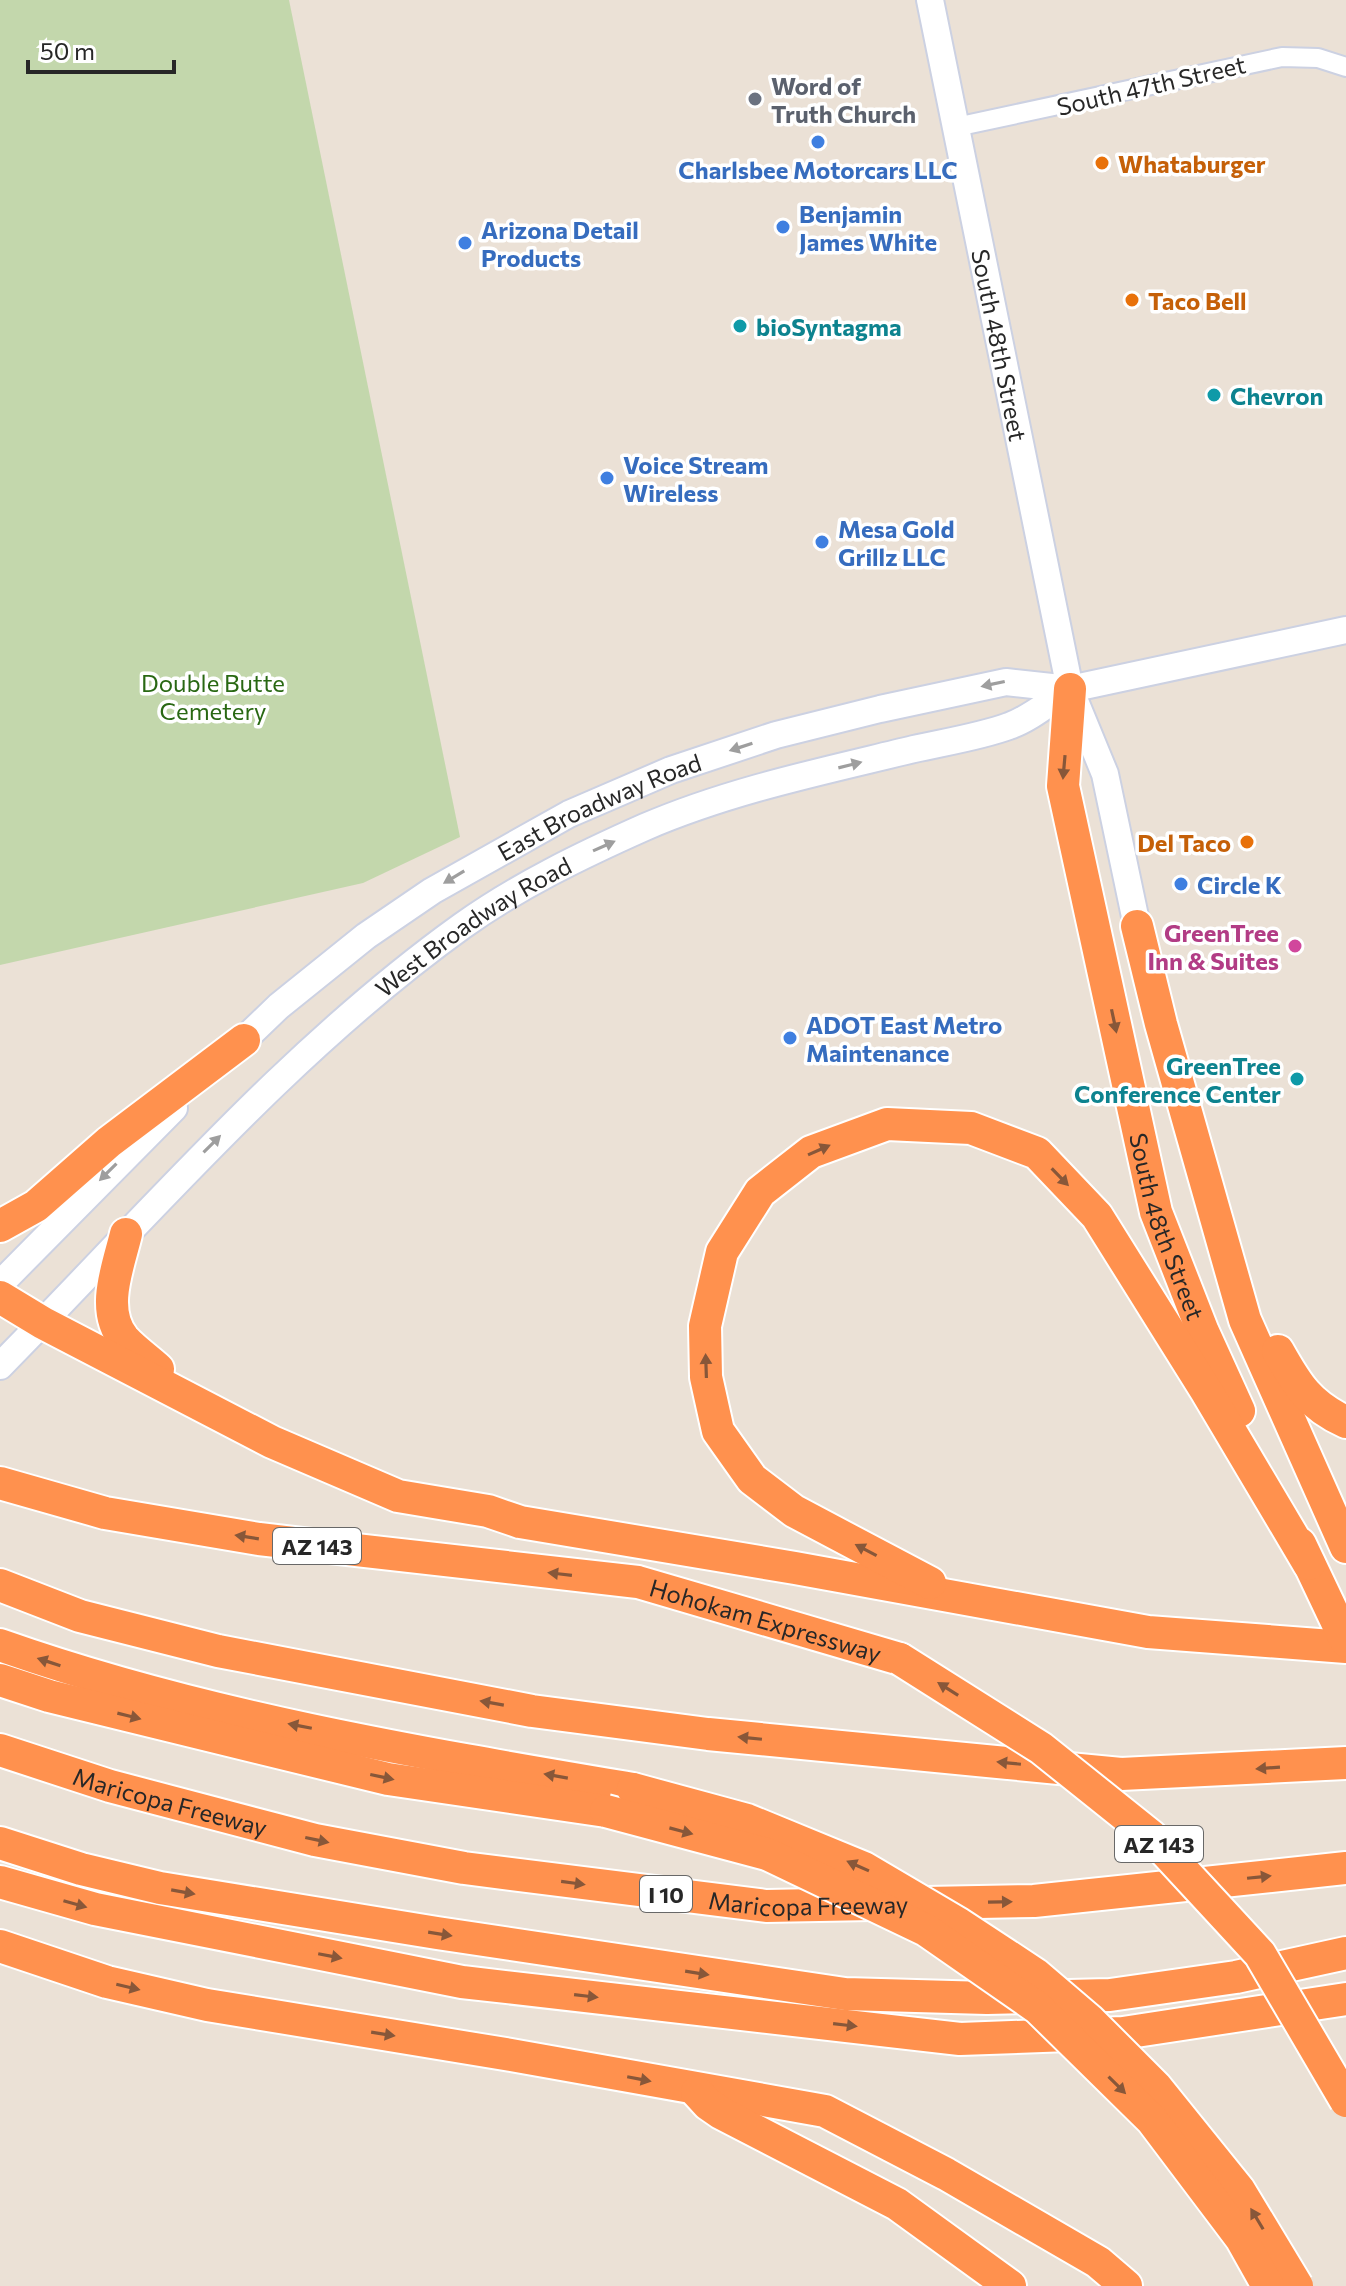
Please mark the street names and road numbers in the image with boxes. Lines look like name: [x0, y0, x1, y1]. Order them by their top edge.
street label: South 47th Street: [1054, 49, 1248, 121]
street label: South 48th Street: [966, 246, 1034, 444]
street label: East Broadway Road: [492, 747, 705, 866]
street label: West Broadway Road: [369, 850, 576, 1002]
street label: South 48th Street: [1125, 1130, 1211, 1324]
road number: AZ 143: [273, 1528, 361, 1564]
street label: Hohokam Expressway: [647, 1572, 885, 1667]
street label: Maricopa Freeway: [70, 1760, 271, 1841]
road number: AZ 143: [1115, 1826, 1203, 1862]
road number: I 10: [640, 1876, 692, 1912]
street label: Maricopa Freeway: [707, 1884, 909, 1921]

